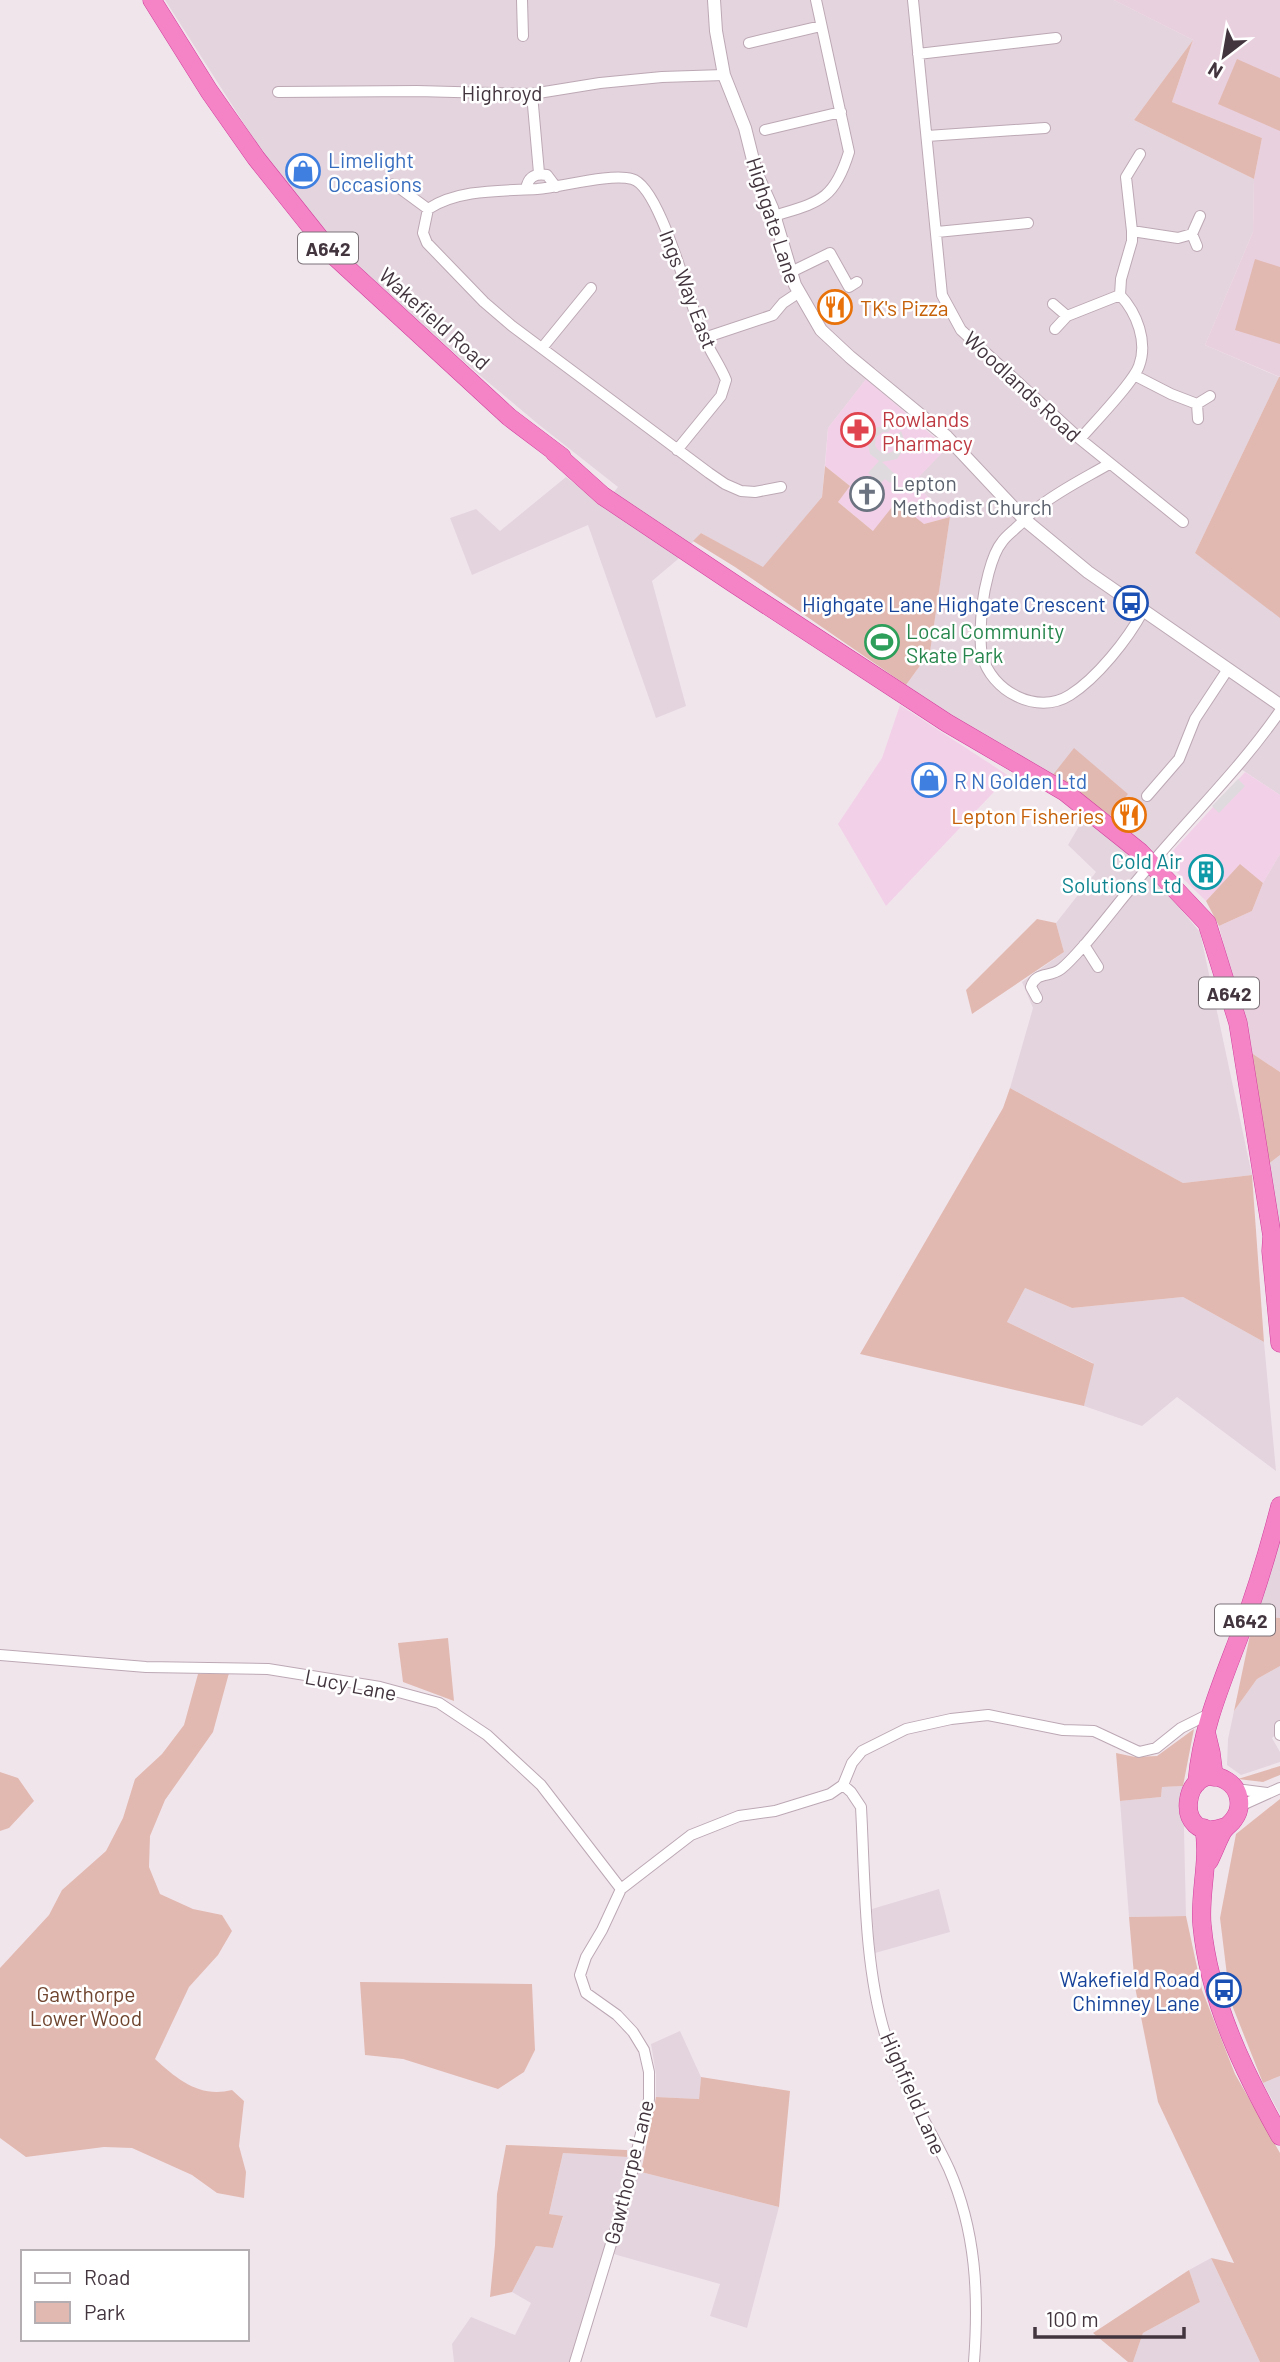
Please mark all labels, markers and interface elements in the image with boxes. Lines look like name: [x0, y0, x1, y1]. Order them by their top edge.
north arrow: [1189, 21, 1259, 91]
text: N: [1204, 58, 1226, 84]
street label: Highroyd: [462, 80, 543, 105]
place label: Limelight Occasions: [328, 147, 422, 196]
shop icon: Limelight Occasions: [284, 152, 322, 190]
street label: Highgate Lane: [742, 154, 806, 286]
street label: Ings Way East: [655, 226, 723, 352]
road number: A642: [298, 232, 358, 264]
street label: Wakefield Road: [374, 262, 496, 374]
restaurant icon: TK's Pizza: [816, 288, 854, 326]
place label: TK's Pizza: [860, 295, 949, 320]
street label: Woodlands Road: [959, 325, 1087, 447]
place label: Rowlands Pharmacy: [882, 406, 973, 455]
pharmacy icon: Rowlands Pharmacy: [839, 411, 877, 449]
place label: Lepton Methodist Church: [892, 470, 1052, 519]
church icon: Lepton Methodist Church: [848, 475, 886, 513]
bus stop icon: Highgate Lane Highgate Crescent: [1112, 584, 1150, 622]
place label: Highgate Lane Highgate Crescent: [802, 591, 1106, 616]
place label: Local Community Skate Park: [906, 618, 1065, 667]
sports icon: Local Community Skate Park: [863, 623, 901, 661]
shop icon: R N Golden Ltd: [910, 761, 948, 799]
place label: R N Golden Ltd: [954, 768, 1087, 793]
restaurant icon: Lepton Fisheries: [1110, 796, 1148, 834]
place label: Lepton Fisheries: [951, 803, 1104, 828]
place label: Cold Air Solutions Ltd: [1062, 848, 1182, 897]
building icon: Cold Air Solutions Ltd: [1187, 853, 1225, 891]
road number: A642: [1199, 978, 1259, 1009]
road number: A642: [1215, 1604, 1275, 1636]
street label: Lucy Lane: [303, 1663, 399, 1705]
place label: Wakefield Road Chimney Lane: [1060, 1966, 1200, 2015]
bus stop icon: Wakefield Road Chimney Lane: [1205, 1971, 1243, 2009]
park label: Gawthorpe Lower Wood: [30, 1981, 142, 2030]
street label: Highfield Lane: [876, 2028, 952, 2158]
street label: Gawthorpe Lane: [598, 2097, 658, 2247]
legend: [21, 2250, 248, 2341]
text: Road: [84, 2264, 130, 2289]
scale bar: [1035, 2296, 1184, 2340]
text: Park: [84, 2299, 125, 2324]
text: 100 m: [1046, 2306, 1099, 2331]

